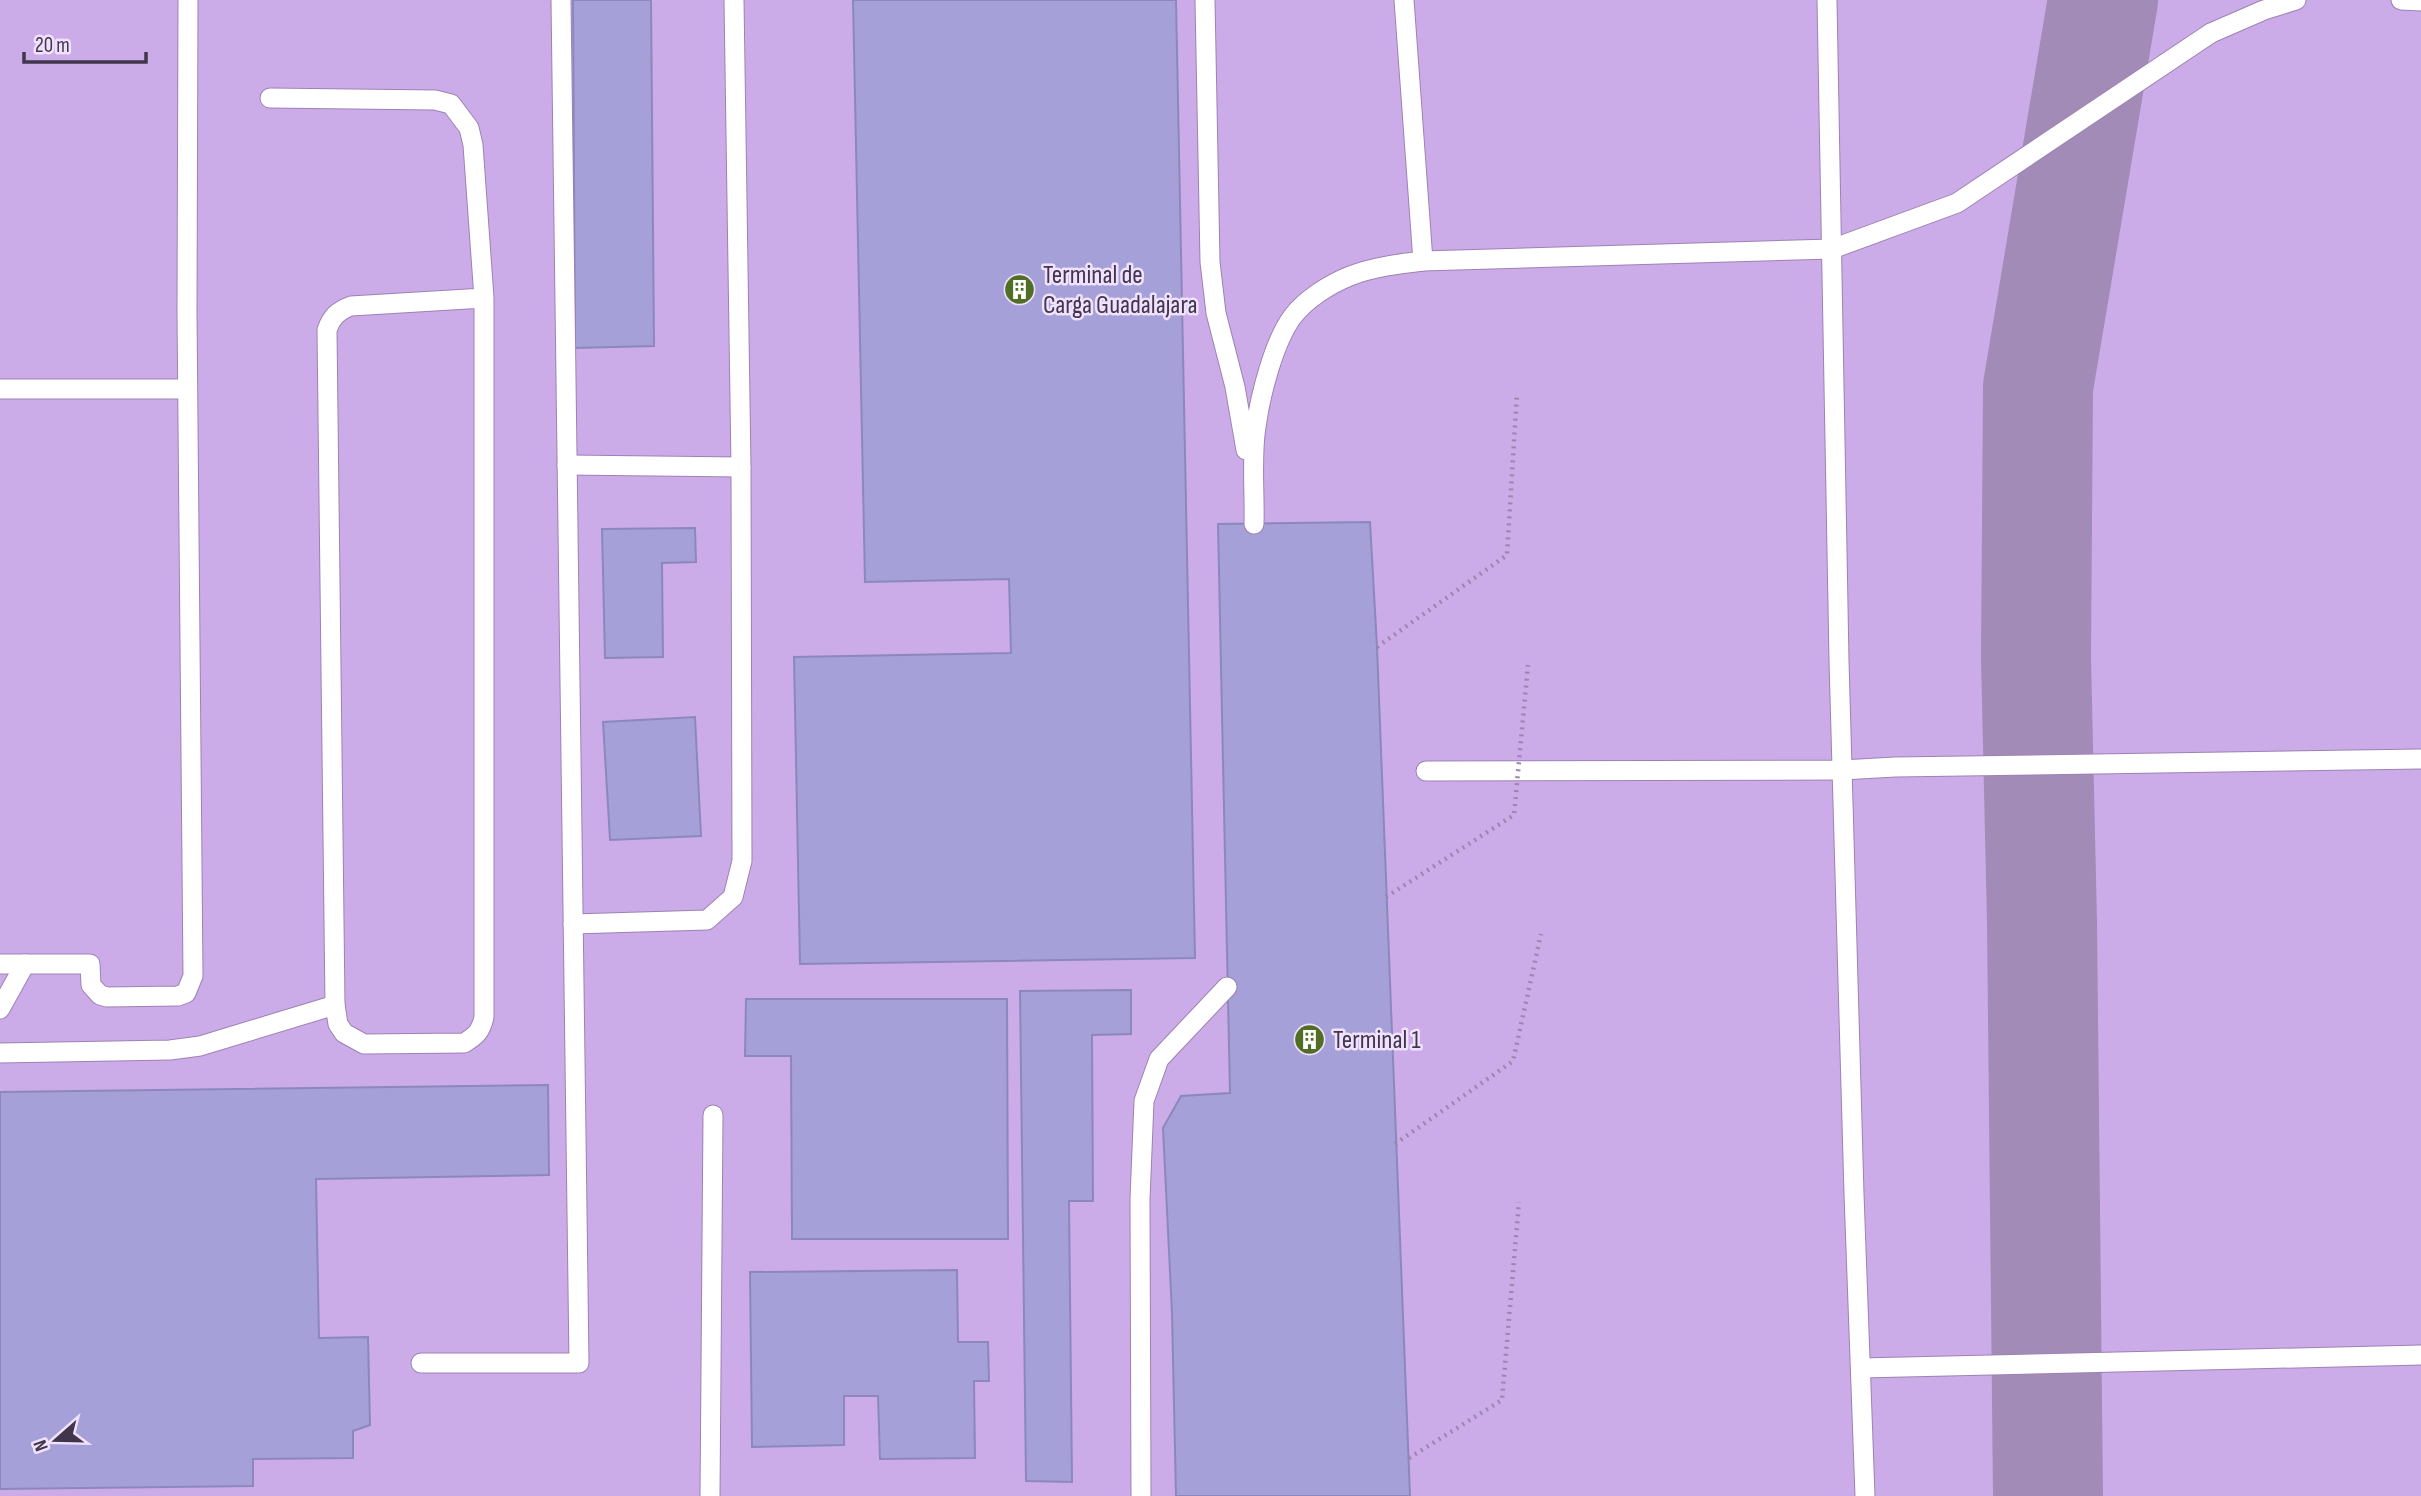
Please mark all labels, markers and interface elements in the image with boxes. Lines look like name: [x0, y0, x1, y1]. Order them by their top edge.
scale bar: [24, 21, 147, 65]
text: 20 m: [35, 33, 70, 58]
place label: Terminal de Carga Guadalajara: [1043, 260, 1197, 321]
building icon: Terminal de Carga Guadalajara: [1003, 273, 1037, 307]
building icon: Terminal 1: [1293, 1023, 1327, 1057]
place label: Terminal 1: [1333, 1025, 1421, 1056]
north arrow: [21, 1405, 91, 1475]
text: N: [29, 1437, 54, 1454]

